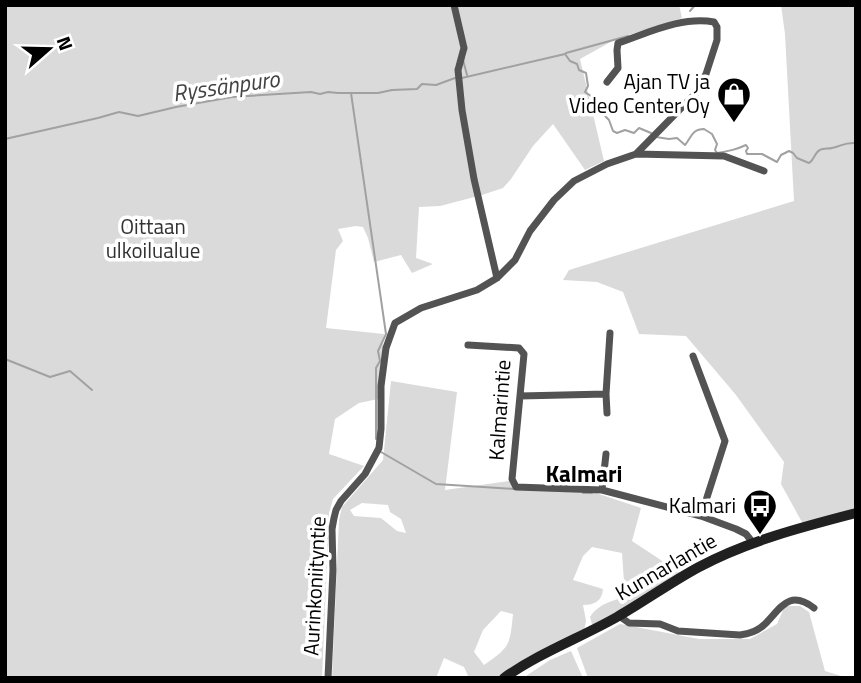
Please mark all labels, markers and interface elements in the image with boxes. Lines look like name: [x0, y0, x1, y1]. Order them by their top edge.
north arrow: [14, 14, 84, 84]
text: N: [50, 32, 81, 54]
water label: Ryssänpuro: [170, 61, 282, 110]
place label: Ajan TV ja Video Center Oy: [569, 65, 710, 121]
shop icon: Ajan TV ja Video Center Oy: [715, 75, 753, 124]
park label: Oittaan ulkoilualue: [106, 210, 200, 266]
street label: Kalmarintie: [480, 358, 518, 461]
district label: Kalmari: [545, 456, 623, 491]
bus stop icon: Kalmari: [741, 487, 779, 536]
place label: Kalmari: [669, 489, 736, 521]
street label: Aurinkoniityntie: [294, 515, 334, 656]
street label: Kunnarlantie: [609, 524, 722, 608]

